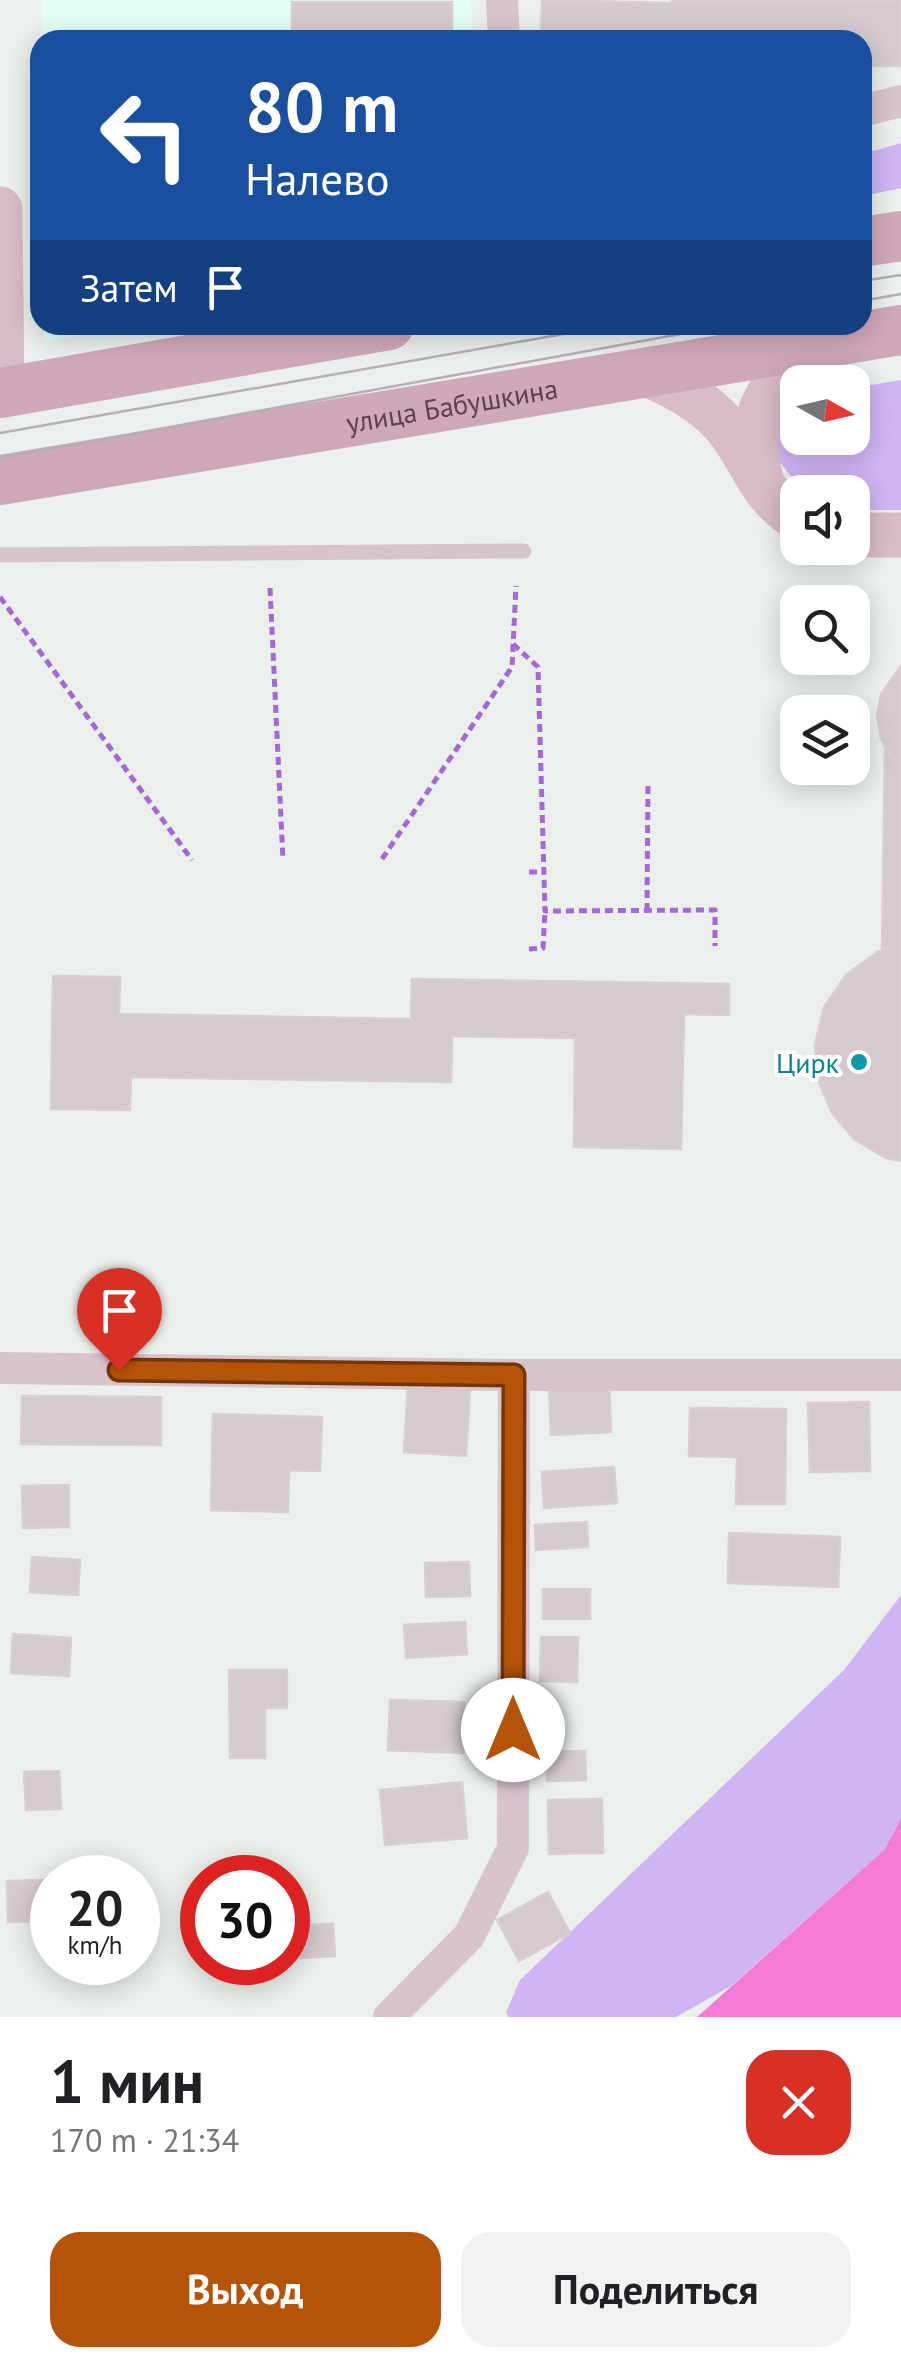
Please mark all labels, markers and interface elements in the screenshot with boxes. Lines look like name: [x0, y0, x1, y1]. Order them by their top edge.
text: 80 m: [245, 61, 398, 151]
icon: left: [80, 70, 210, 200]
text: Налево: [245, 149, 390, 207]
icon: arrive: [198, 260, 253, 315]
text: Затем: [80, 263, 178, 312]
north arrow: [780, 365, 870, 455]
map controls: [780, 365, 870, 785]
street label: улица Бабушкина: [343, 369, 560, 441]
button: sound: [780, 475, 870, 565]
button: search: [780, 585, 870, 675]
button: layers: [780, 695, 870, 785]
place label: Цирк: [776, 1044, 840, 1081]
marker: Цирк: [848, 1051, 870, 1073]
pin: [77, 1268, 162, 1371]
icon: arrive: [92, 1283, 147, 1338]
position arrow: [461, 1678, 565, 1782]
speed limit sign: 30: [180, 1855, 310, 1985]
text: 20: [67, 1875, 123, 1940]
text: km/h: [68, 1929, 122, 1961]
text: 1 мин: [50, 2042, 204, 2120]
button: close: [746, 2050, 851, 2155]
text: 170 m · 21:34: [50, 2119, 239, 2161]
button: Выход: [50, 2232, 441, 2347]
button: Поделиться: [461, 2232, 851, 2347]

